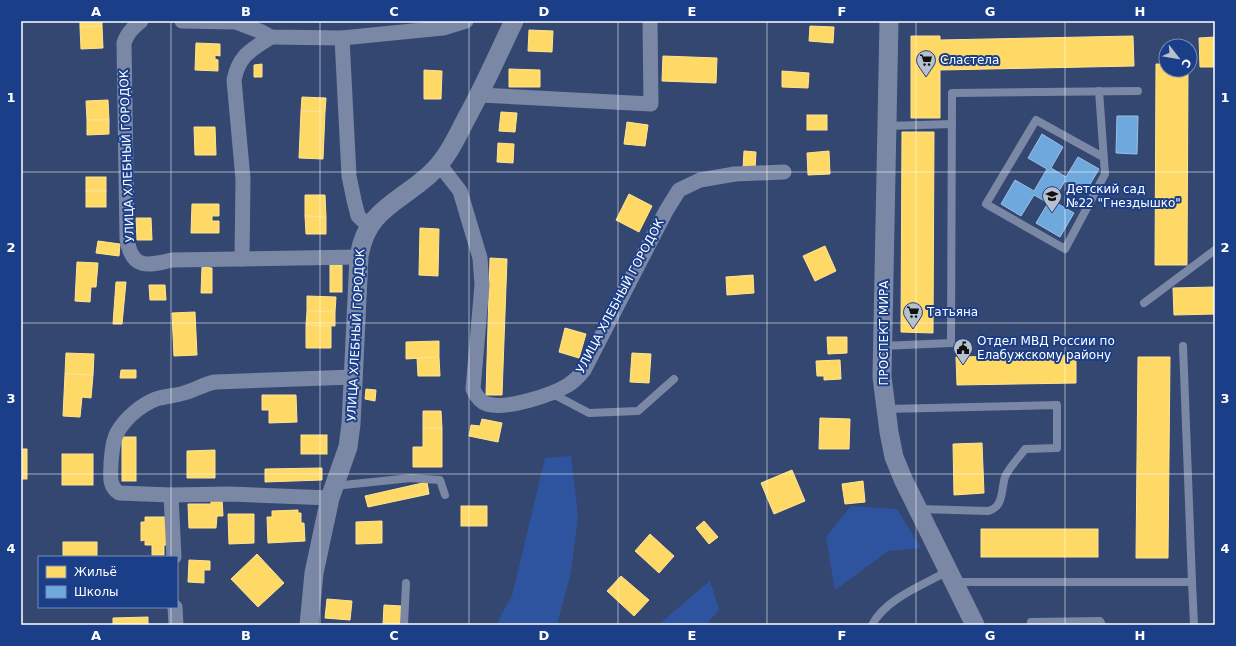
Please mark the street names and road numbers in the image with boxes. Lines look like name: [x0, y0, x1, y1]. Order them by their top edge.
street label: УЛИЦА ХЛЕБНЫЙ ГОРОДОК: [116, 69, 137, 243]
street label: УЛИЦА ХЛЕБНЫЙ ГОРОДОК: [572, 215, 667, 376]
street label: УЛИЦА ХЛЕБНЫЙ ГОРОДОК: [343, 248, 368, 422]
street label: ПРОСПЕКТ МИРА: [877, 280, 891, 386]

